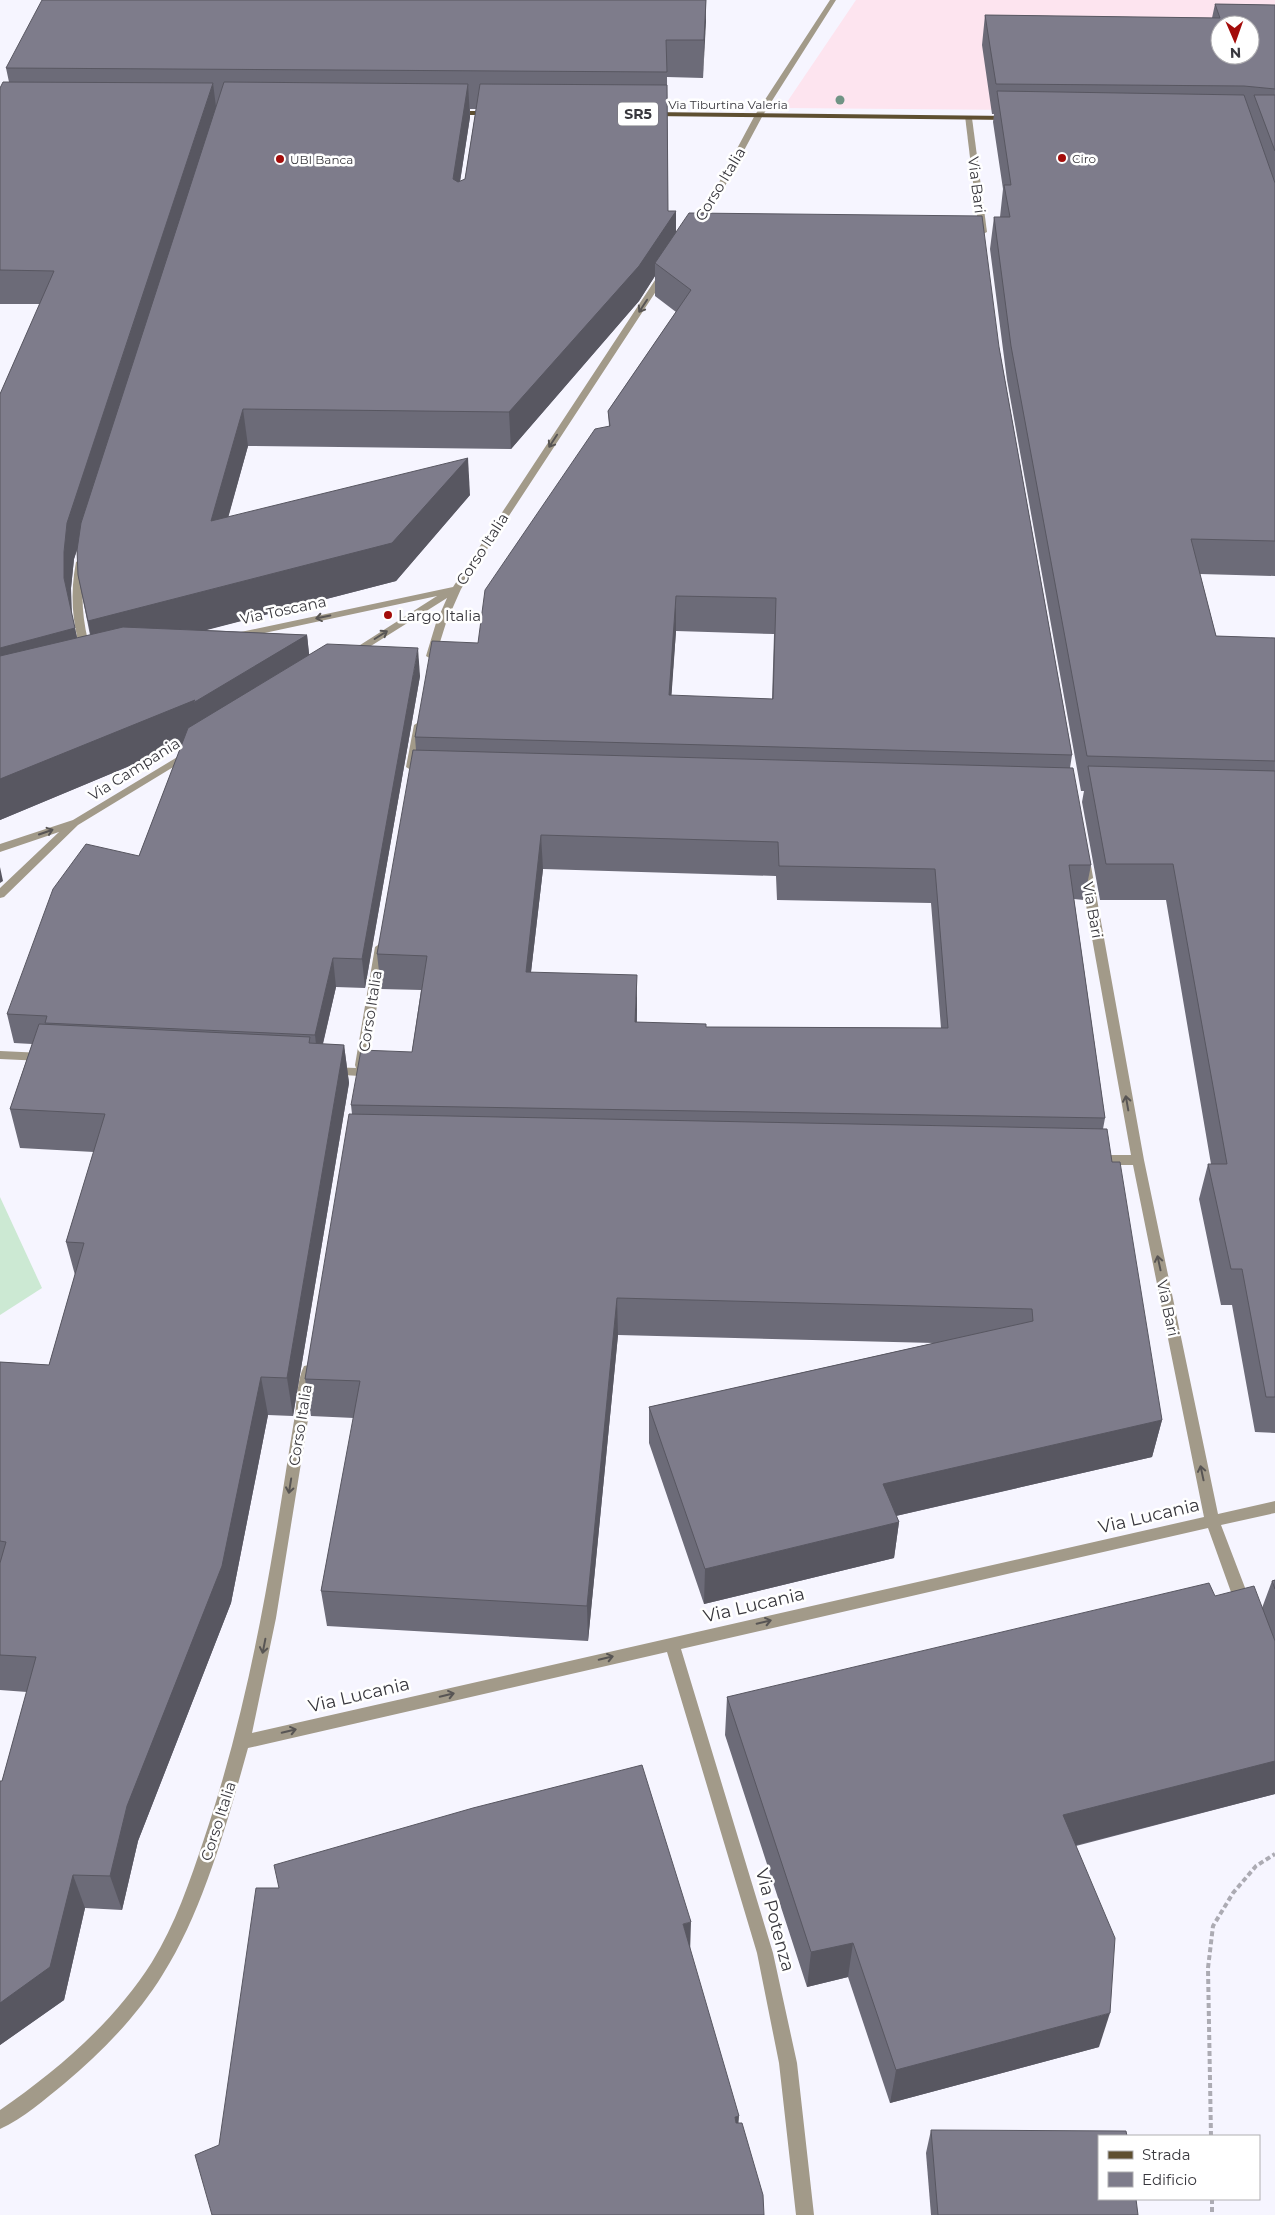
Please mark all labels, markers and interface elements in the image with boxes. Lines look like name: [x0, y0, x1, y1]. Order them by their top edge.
north arrow: [1210, 15, 1260, 65]
text: N: [1229, 44, 1241, 62]
street label: Via Tiburtina Valeria: [668, 97, 788, 112]
road number: SR5: [618, 102, 658, 126]
street label: Corso Italia: [691, 144, 749, 224]
place label: Ciro: [1072, 151, 1096, 166]
place label: UBI Banca: [290, 152, 353, 167]
marker: Ciro: [1056, 152, 1068, 164]
marker: UBI Banca: [274, 153, 286, 165]
street label: Via Bari: [964, 155, 990, 215]
one-way arrow: [637, 298, 647, 312]
one-way arrow: [548, 434, 558, 448]
street label: Corso Italia: [452, 509, 512, 589]
street label: Via Toscana: [238, 592, 328, 628]
place label: Largo Italia: [398, 606, 481, 625]
marker: Largo Italia: [382, 609, 394, 621]
one-way arrow: [315, 613, 331, 622]
one-way arrow: [374, 629, 388, 639]
street label: Via Campania: [85, 733, 183, 805]
one-way arrow: [38, 827, 53, 836]
street label: Via Bari: [1079, 880, 1107, 940]
street label: Corso Italia: [354, 969, 386, 1053]
one-way arrow: [1122, 1095, 1132, 1111]
one-way arrow: [1153, 1255, 1163, 1271]
street label: Via Bari: [1153, 1278, 1183, 1338]
street label: Corso Italia: [284, 1383, 316, 1467]
one-way arrow: [1197, 1465, 1206, 1481]
one-way arrow: [285, 1477, 295, 1493]
street label: Via Lucania: [1096, 1494, 1202, 1538]
street label: Via Lucania: [701, 1583, 807, 1627]
one-way arrow: [756, 1617, 772, 1626]
one-way arrow: [258, 1637, 268, 1653]
one-way arrow: [597, 1653, 613, 1662]
street label: Via Lucania: [306, 1673, 412, 1717]
one-way arrow: [439, 1689, 455, 1699]
one-way arrow: [280, 1726, 296, 1735]
street label: Corso Italia: [196, 1779, 240, 1863]
street label: Via Potenza: [751, 1866, 799, 1974]
legend: [1098, 2135, 1260, 2200]
text: Strada: [1142, 2145, 1191, 2164]
text: Edificio: [1142, 2170, 1197, 2189]

